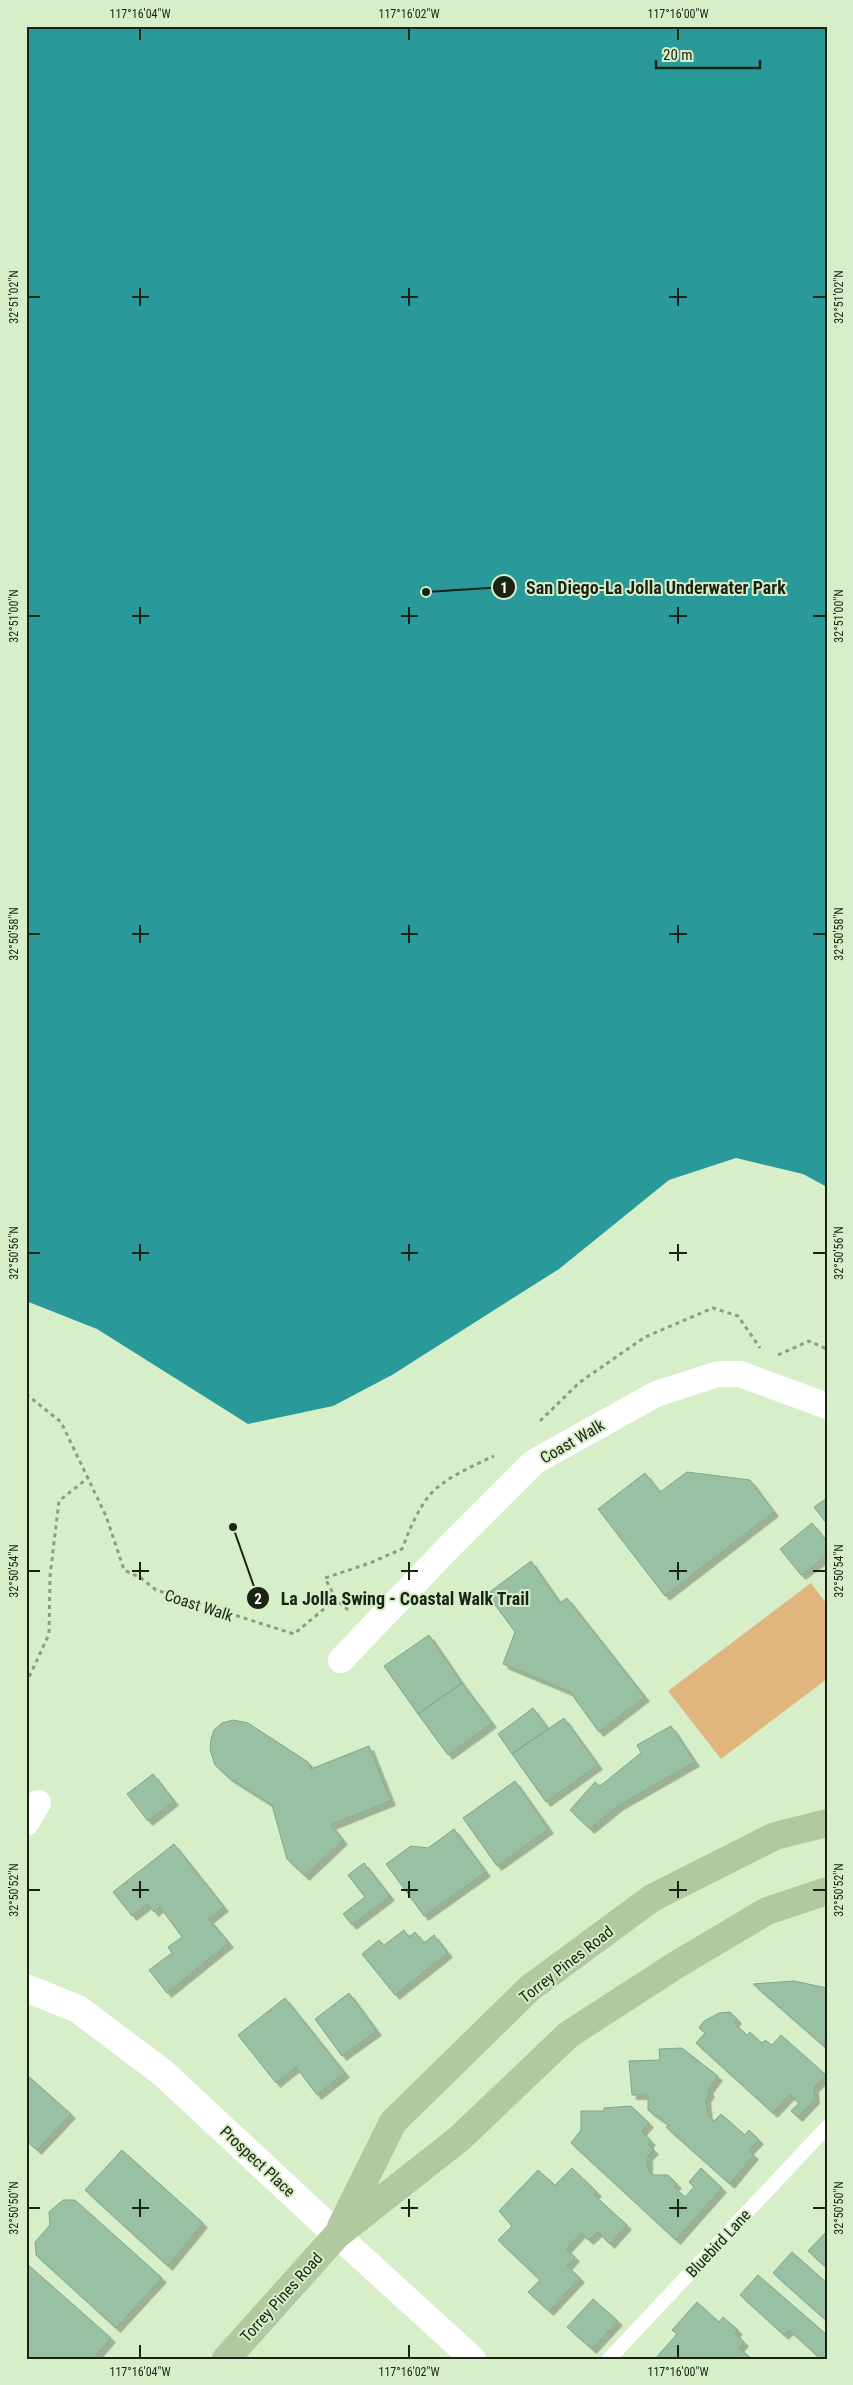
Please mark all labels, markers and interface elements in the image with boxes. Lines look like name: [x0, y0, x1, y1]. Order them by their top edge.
text: 117°16'04"W: [109, 7, 171, 21]
text: 117°16'02"W: [378, 7, 440, 21]
text: 117°16'00"W: [647, 7, 709, 21]
scale bar: [656, 38, 759, 70]
text: 20 m: [663, 46, 693, 64]
text: 32°51'02"N: [7, 270, 21, 324]
text: 32°51'02"N: [832, 270, 846, 324]
callout: San Diego-La Jolla Underwater Park: [491, 571, 796, 604]
text: San Diego-La Jolla Underwater Park: [526, 577, 786, 598]
text: 1: [500, 579, 508, 597]
text: 32°51'00"N: [7, 589, 21, 643]
text: 32°51'00"N: [832, 589, 846, 643]
text: 32°50'58"N: [7, 907, 21, 961]
text: 32°50'58"N: [832, 907, 846, 961]
text: 32°50'56"N: [7, 1226, 21, 1280]
text: 32°50'56"N: [832, 1226, 846, 1280]
street label: Coast Walk: [537, 1415, 608, 1467]
text: 32°50'54"N: [7, 1544, 21, 1598]
text: 32°50'54"N: [832, 1544, 846, 1598]
callout: La Jolla Swing - Coastal Walk Trail: [246, 1582, 540, 1615]
street label: Coast Walk: [162, 1585, 236, 1626]
text: La Jolla Swing - Coastal Walk Trail: [281, 1588, 529, 1609]
text: 2: [254, 1590, 262, 1608]
text: 32°50'52"N: [7, 1863, 21, 1917]
text: 32°50'52"N: [832, 1863, 846, 1917]
street label: Torrey Pines Road: [516, 1922, 617, 2007]
street label: Prospect Place: [216, 2122, 299, 2201]
text: 32°50'50"N: [7, 2181, 21, 2235]
text: 32°50'50"N: [832, 2181, 846, 2235]
street label: Bluebird Lane: [682, 2205, 755, 2281]
street label: Torrey Pines Road: [236, 2249, 327, 2346]
text: 117°16'04"W: [109, 2365, 171, 2379]
text: 117°16'02"W: [378, 2365, 440, 2379]
text: 117°16'00"W: [647, 2365, 709, 2379]

